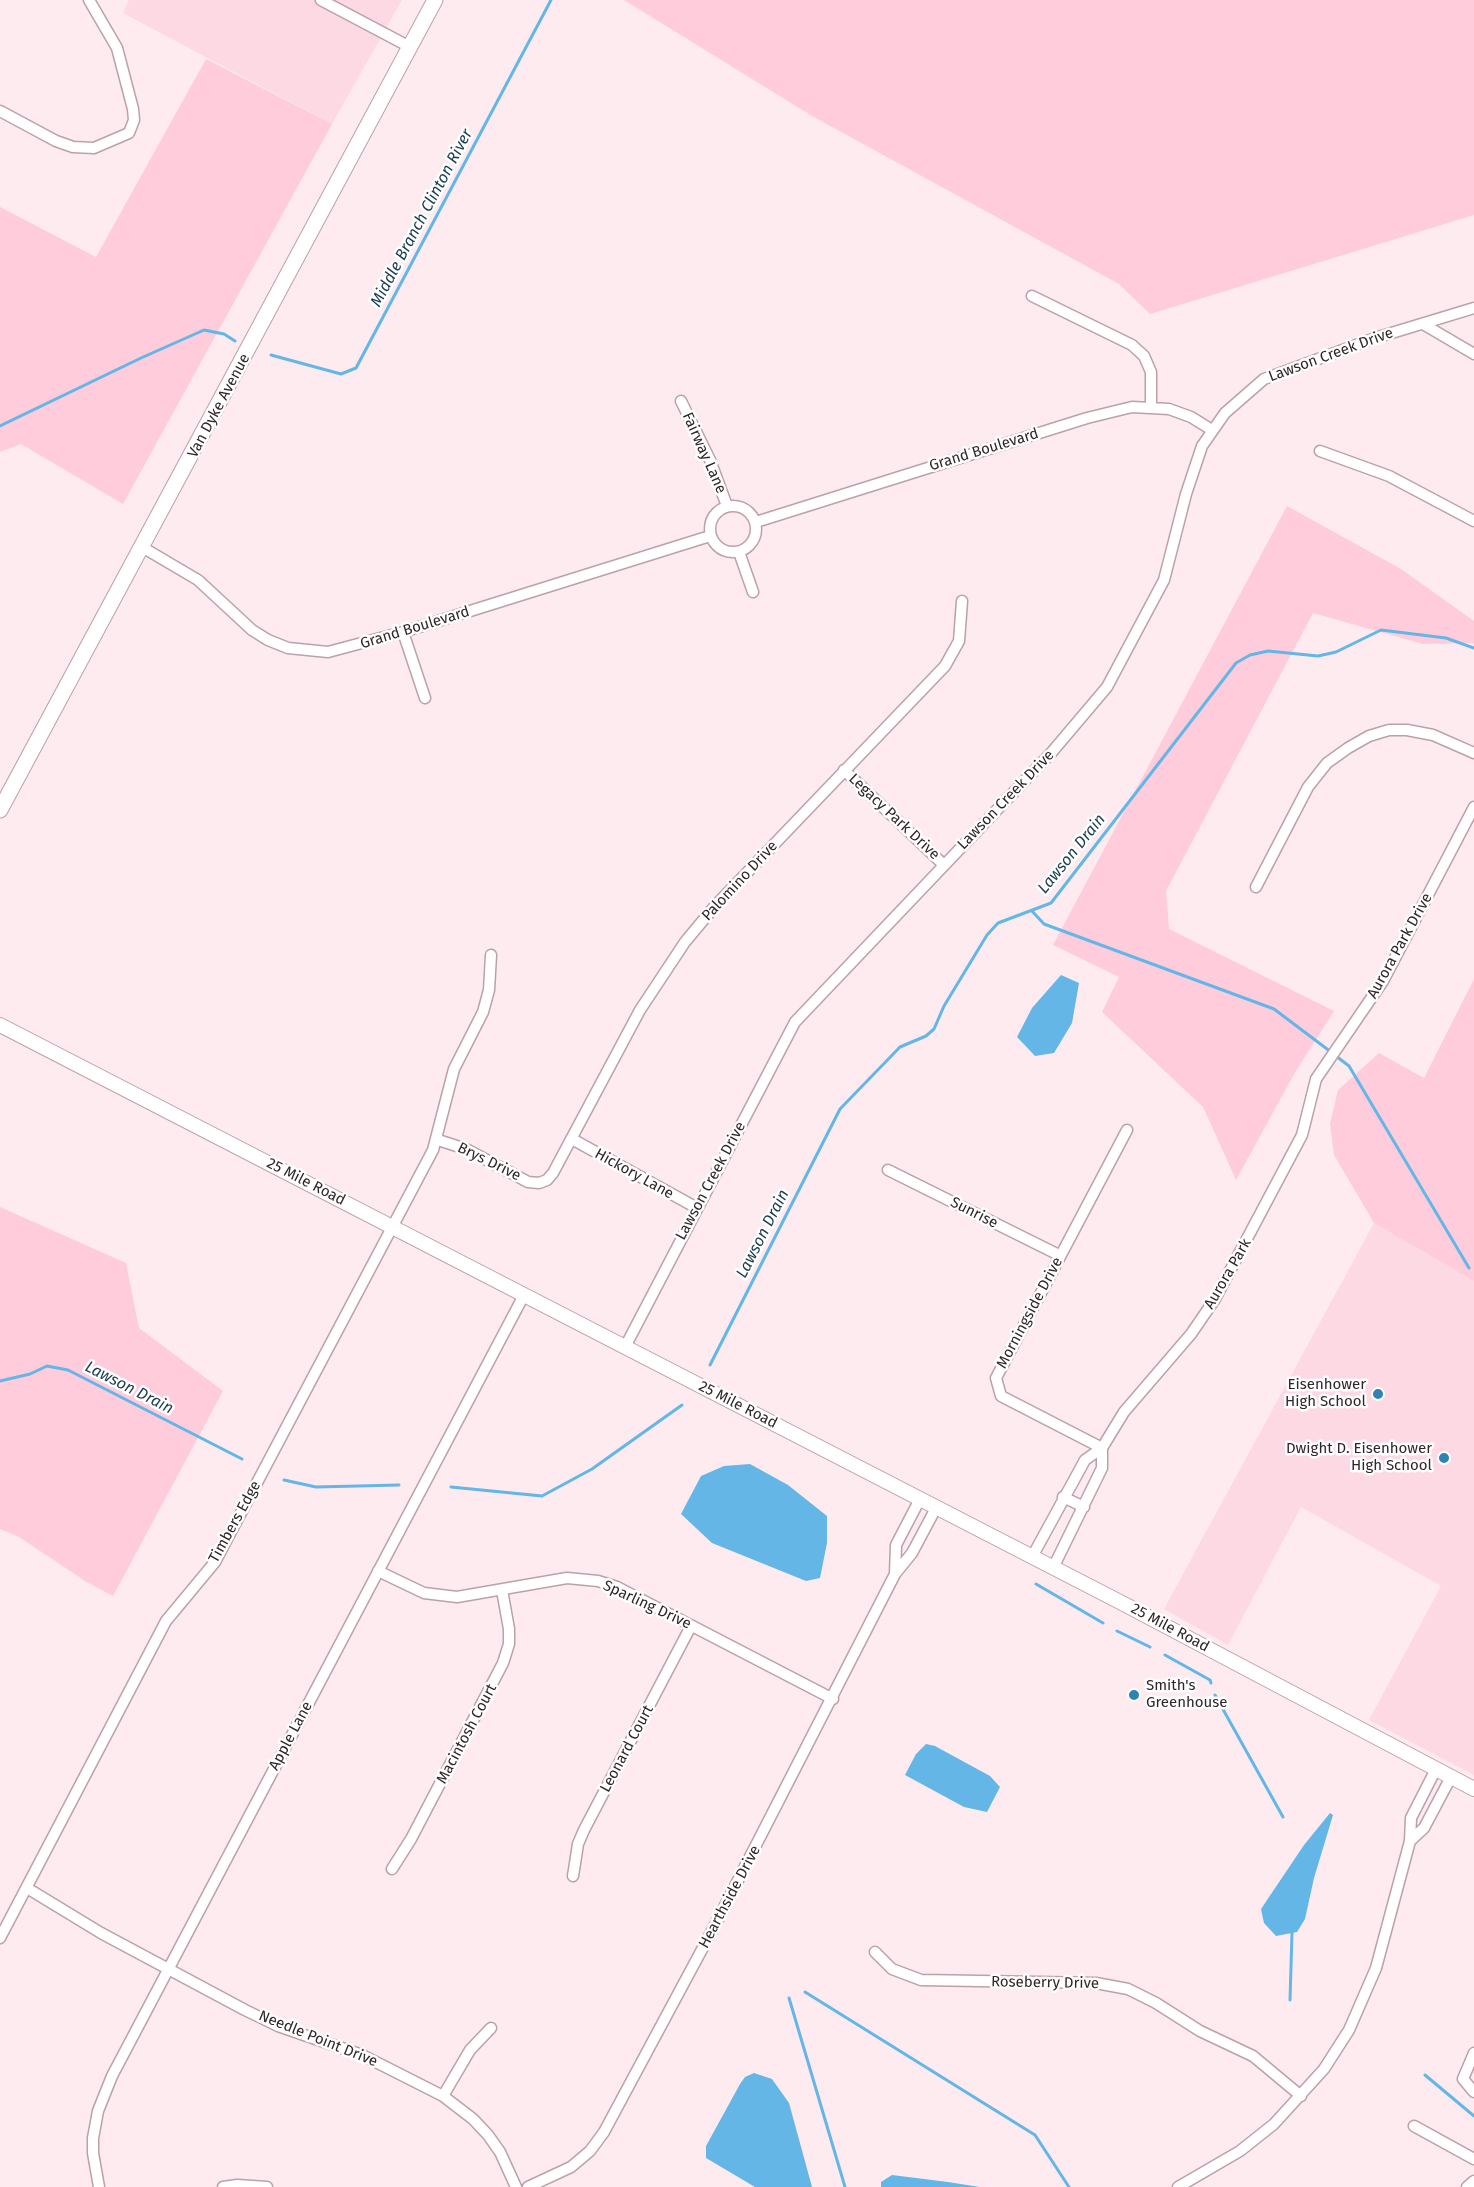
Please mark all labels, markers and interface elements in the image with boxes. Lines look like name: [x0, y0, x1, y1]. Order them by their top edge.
water label: Middle Branch Clinton River: [367, 126, 477, 310]
street label: Lawson Creek Drive: [1266, 324, 1396, 386]
street label: Van Dyke Avenue: [184, 351, 254, 461]
street label: Fairway Lane: [678, 410, 730, 496]
street label: Grand Boulevard: [927, 425, 1041, 475]
street label: Grand Boulevard: [358, 603, 472, 653]
street label: Lawson Creek Drive: [954, 746, 1058, 854]
street label: Legacy Park Drive: [845, 770, 943, 864]
water label: Lawson Drain: [1034, 810, 1110, 898]
street label: Palomino Drive: [698, 837, 782, 925]
street label: Aurora Park Drive: [1364, 890, 1436, 1002]
street label: Lawson Creek Drive: [672, 1119, 750, 1243]
street label: Brys Drive: [454, 1139, 524, 1185]
street label: Hickory Lane: [591, 1145, 677, 1203]
street label: 25 Mile Road: [264, 1154, 348, 1210]
water label: Lawson Drain: [732, 1187, 794, 1281]
street label: Sunrise: [947, 1193, 1001, 1233]
street label: Aurora Park: [1201, 1236, 1255, 1312]
street label: Morningside Drive: [993, 1254, 1067, 1372]
water label: Lawson Drain: [82, 1357, 176, 1419]
place label: Eisenhower High School: [1285, 1376, 1366, 1411]
street label: 25 Mile Road: [696, 1377, 780, 1433]
marker: Eisenhower High School: [1371, 1387, 1385, 1401]
place label: Dwight D. Eisenhower High School: [1286, 1440, 1432, 1475]
marker: Dwight D. Eisenhower High School: [1437, 1451, 1451, 1465]
street label: Timbers Edge: [205, 1478, 265, 1566]
street label: Sparling Drive: [600, 1577, 694, 1633]
street label: 25 Mile Road: [1128, 1600, 1212, 1656]
place label: Smith's Greenhouse: [1146, 1677, 1227, 1712]
street label: Macintosh Court: [433, 1681, 501, 1787]
marker: Smith's Greenhouse: [1127, 1688, 1141, 1702]
street label: Apple Lane: [265, 1699, 317, 1773]
street label: Leonard Court: [597, 1702, 657, 1796]
street label: Hearthside Drive: [695, 1842, 765, 1952]
street label: Roseberry Drive: [991, 1973, 1099, 1993]
street label: Needle Point Drive: [256, 2007, 380, 2071]

